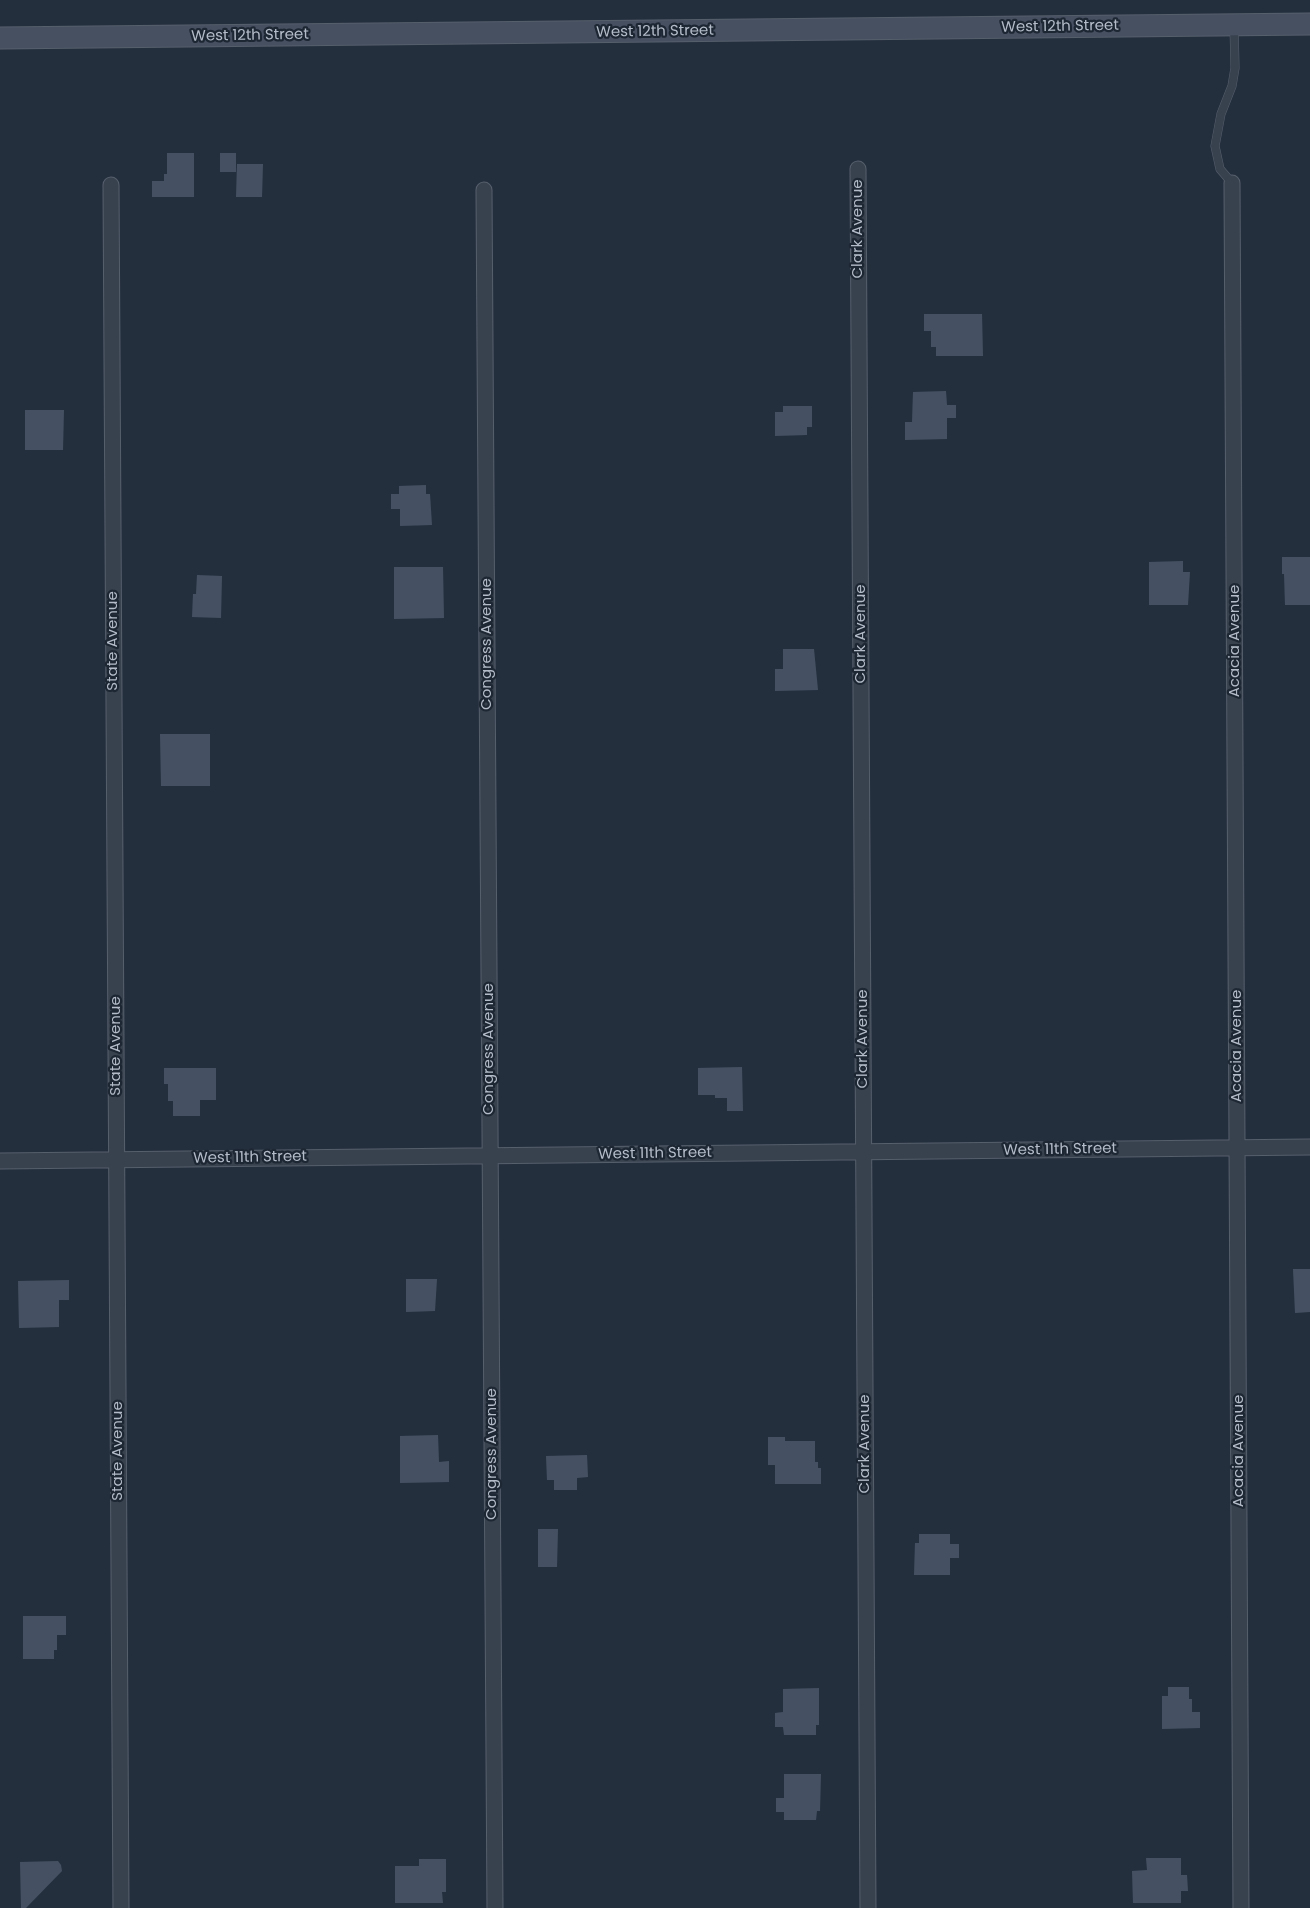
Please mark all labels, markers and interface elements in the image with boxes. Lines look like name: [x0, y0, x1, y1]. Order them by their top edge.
street label: West 12th Street: [1001, 17, 1119, 37]
street label: West 12th Street: [596, 22, 714, 42]
street label: West 12th Street: [191, 26, 309, 46]
street label: Clark Avenue: [849, 179, 867, 279]
street label: Congress Avenue: [478, 578, 496, 710]
street label: Clark Avenue: [852, 584, 870, 684]
street label: Acacia Avenue: [1226, 585, 1244, 697]
street label: State Avenue: [104, 591, 122, 691]
street label: Congress Avenue: [480, 983, 498, 1115]
street label: Clark Avenue: [854, 989, 872, 1089]
street label: Acacia Avenue: [1228, 990, 1246, 1102]
street label: State Avenue: [107, 996, 125, 1096]
street label: West 11th Street: [1003, 1140, 1117, 1160]
street label: West 11th Street: [598, 1144, 712, 1164]
street label: West 11th Street: [193, 1148, 307, 1168]
street label: Congress Avenue: [483, 1388, 501, 1520]
street label: Clark Avenue: [856, 1394, 874, 1494]
street label: Acacia Avenue: [1230, 1395, 1248, 1507]
street label: State Avenue: [109, 1401, 127, 1501]

